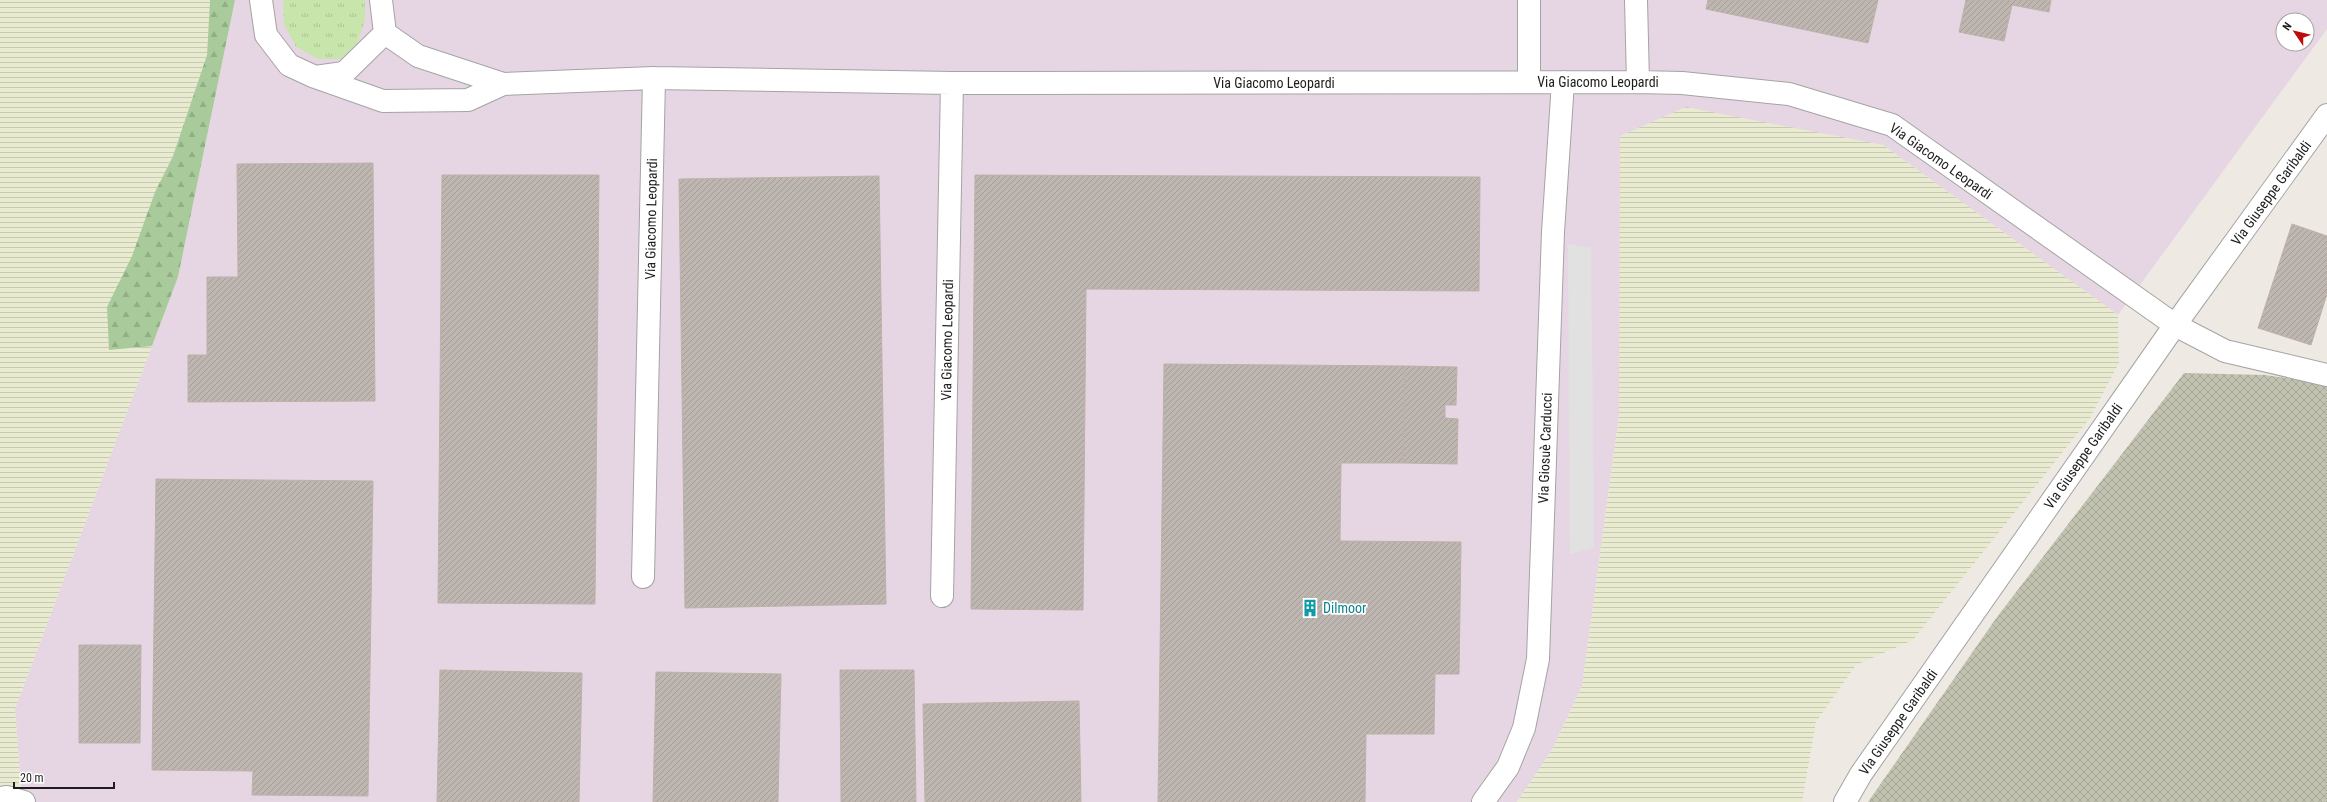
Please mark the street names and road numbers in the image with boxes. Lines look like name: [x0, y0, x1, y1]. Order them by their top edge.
street label: Via Giacomo Leopardi: [1537, 74, 1659, 90]
street label: Via Giacomo Leopardi: [1213, 75, 1335, 91]
street label: Via Giacomo Leopardi: [1887, 120, 1995, 202]
street label: Via Giuseppe Garibaldi: [2228, 138, 2314, 248]
street label: Via Giacomo Leopardi: [642, 158, 660, 280]
street label: Via Giacomo Leopardi: [938, 279, 956, 401]
street label: Via Giosuè Carducci: [1535, 392, 1555, 504]
street label: Via Giuseppe Garibaldi: [2041, 400, 2125, 512]
street label: Via Giuseppe Garibaldi: [1856, 666, 1940, 778]

